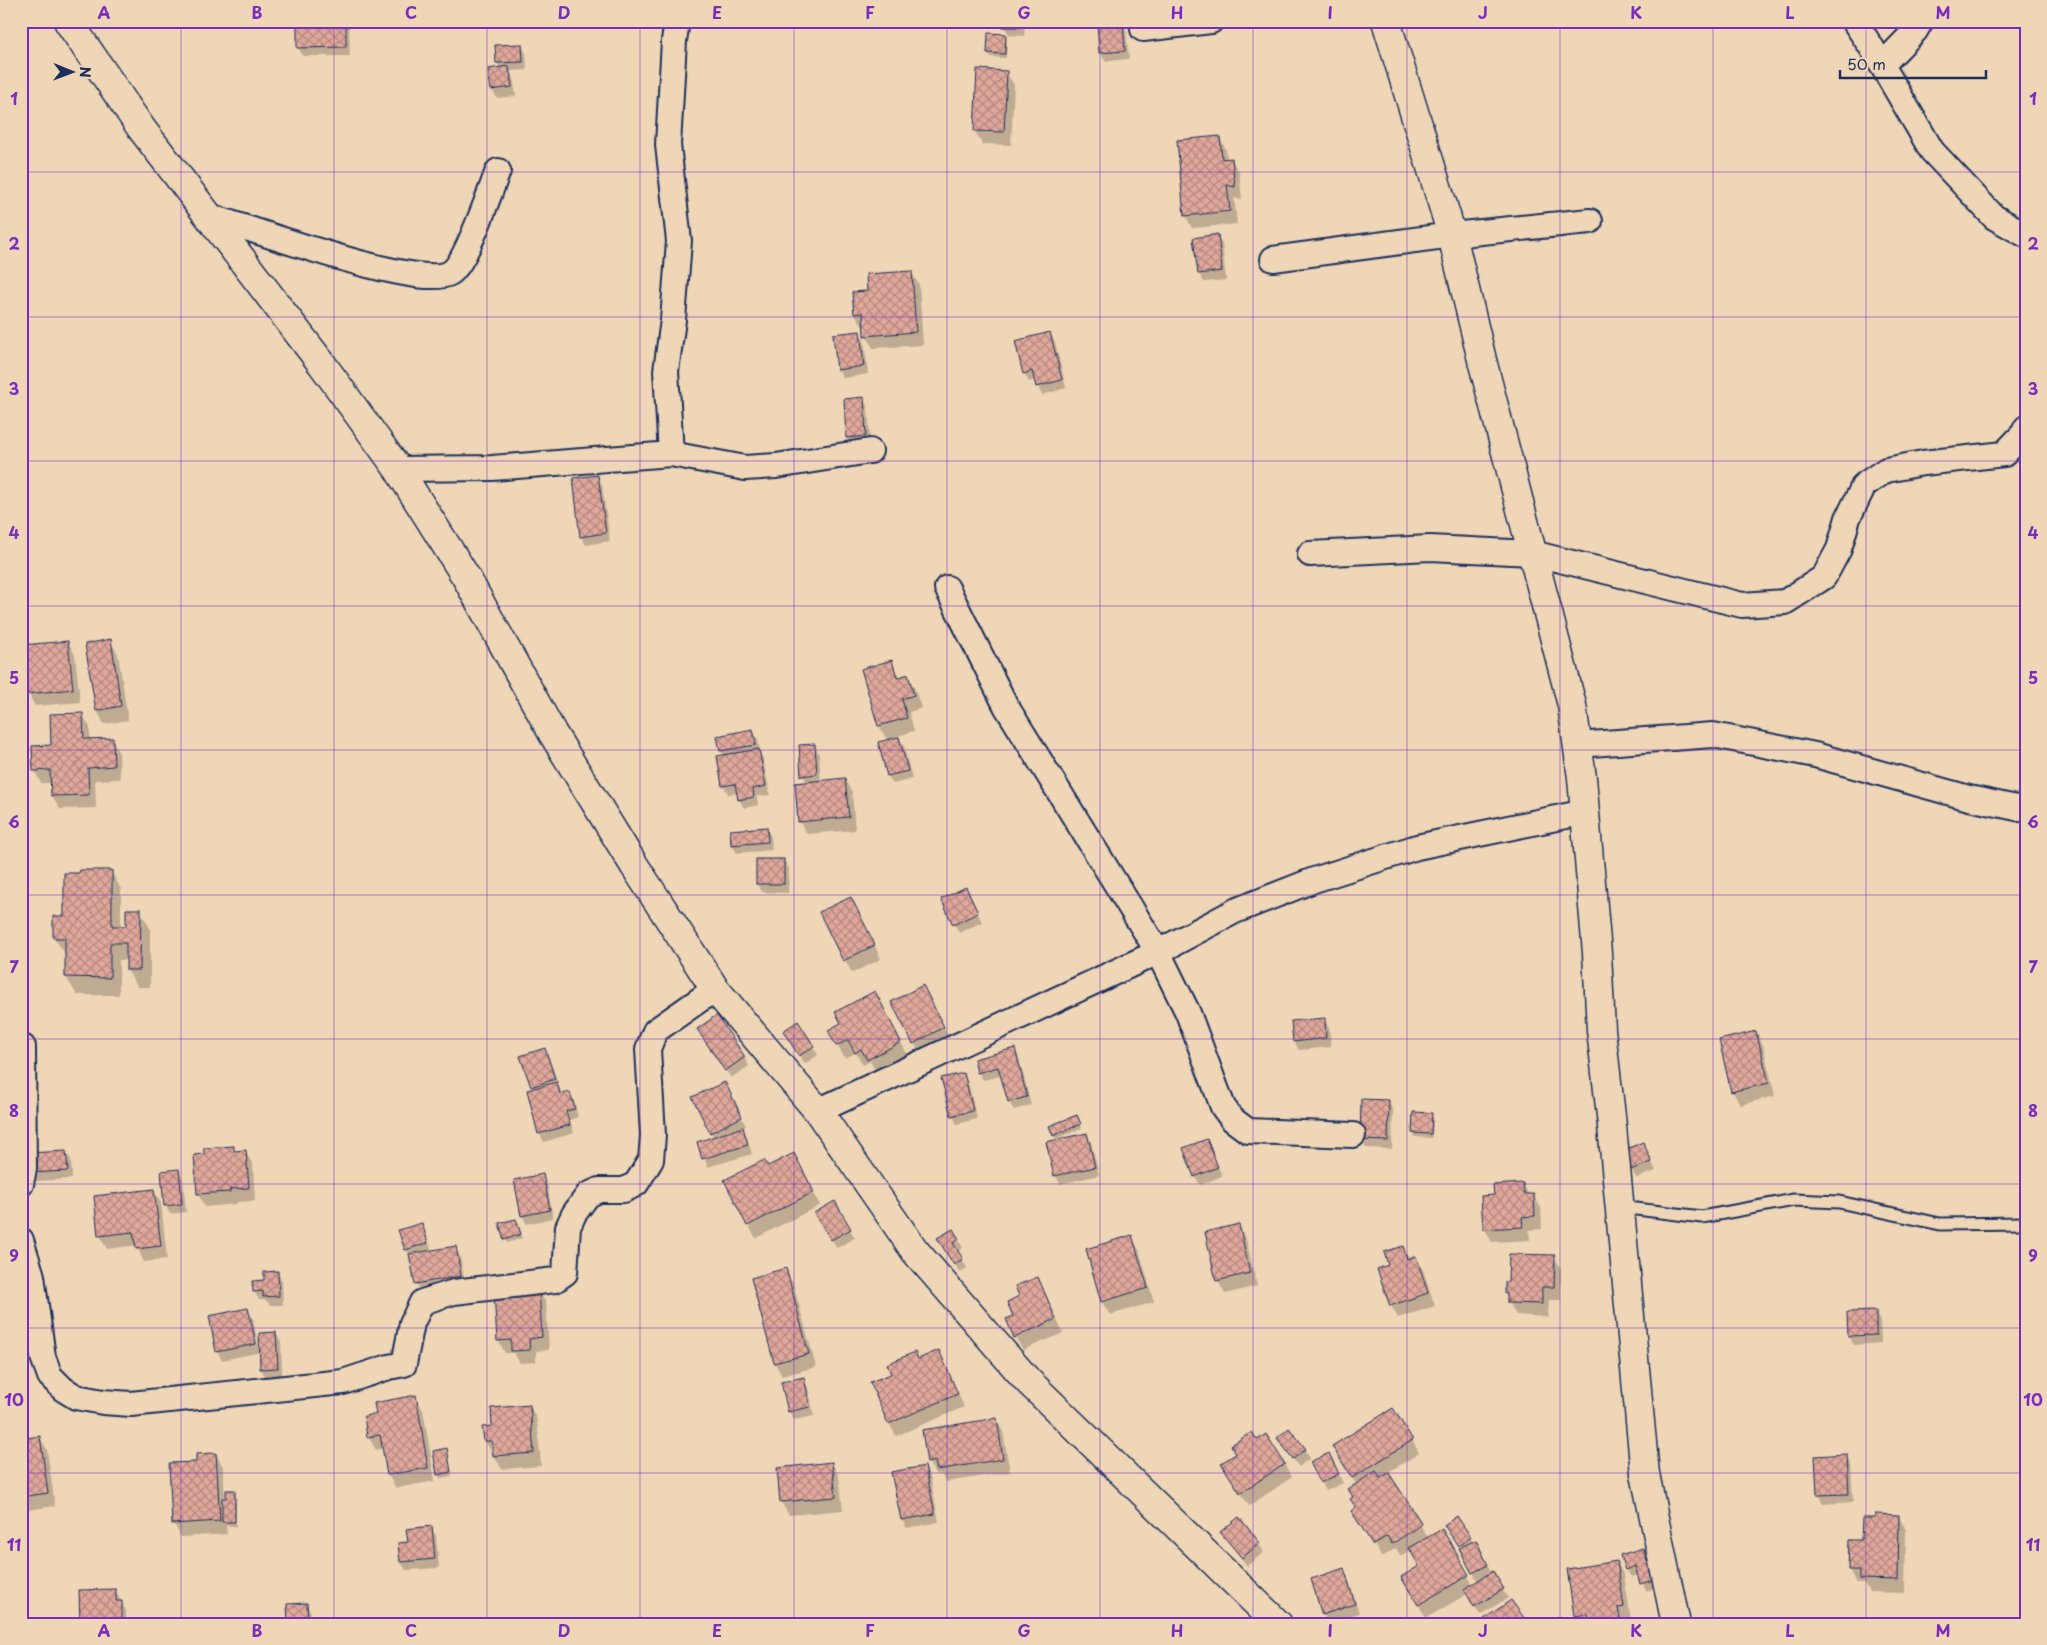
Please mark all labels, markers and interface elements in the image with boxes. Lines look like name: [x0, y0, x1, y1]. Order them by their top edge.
text: A: [98, 0, 111, 24]
text: B: [252, 0, 263, 24]
text: C: [405, 0, 417, 24]
text: D: [558, 0, 570, 24]
text: E: [712, 0, 722, 24]
text: F: [865, 0, 875, 24]
text: G: [1017, 0, 1031, 24]
text: H: [1171, 0, 1183, 24]
text: I: [1327, 0, 1333, 24]
text: J: [1478, 0, 1488, 24]
text: K: [1630, 0, 1642, 24]
text: L: [1785, 0, 1795, 24]
text: M: [1935, 0, 1951, 24]
north arrow: [48, 48, 98, 98]
scale bar: [1840, 48, 1986, 80]
text: 50 m: [1847, 52, 1886, 75]
text: N: [75, 67, 96, 78]
text: 1: [10, 86, 18, 110]
text: 1: [2029, 86, 2037, 110]
text: 2: [8, 231, 20, 255]
text: 2: [2027, 231, 2039, 255]
text: 3: [9, 376, 19, 400]
text: 3: [2028, 376, 2038, 400]
text: 4: [9, 520, 20, 544]
text: 4: [2028, 520, 2039, 544]
text: 5: [9, 665, 19, 689]
text: 5: [2028, 665, 2038, 689]
text: 6: [8, 809, 20, 833]
text: 6: [2027, 809, 2039, 833]
text: 7: [9, 954, 19, 978]
text: 7: [2028, 954, 2038, 978]
text: 8: [9, 1098, 19, 1122]
text: 8: [2028, 1098, 2038, 1122]
text: 9: [9, 1243, 19, 1267]
text: 9: [2028, 1243, 2038, 1267]
text: 10: [4, 1387, 24, 1411]
text: 10: [2023, 1387, 2043, 1411]
text: 11: [7, 1532, 21, 1556]
text: 11: [2026, 1532, 2040, 1556]
text: A: [98, 1618, 111, 1642]
text: B: [252, 1618, 263, 1642]
text: C: [405, 1618, 417, 1642]
text: D: [558, 1618, 570, 1642]
text: E: [712, 1618, 722, 1642]
text: F: [865, 1618, 875, 1642]
text: G: [1017, 1618, 1031, 1642]
text: H: [1171, 1618, 1183, 1642]
text: I: [1327, 1618, 1333, 1642]
text: J: [1478, 1618, 1488, 1642]
text: K: [1630, 1618, 1642, 1642]
text: L: [1785, 1618, 1795, 1642]
text: M: [1935, 1618, 1951, 1642]

